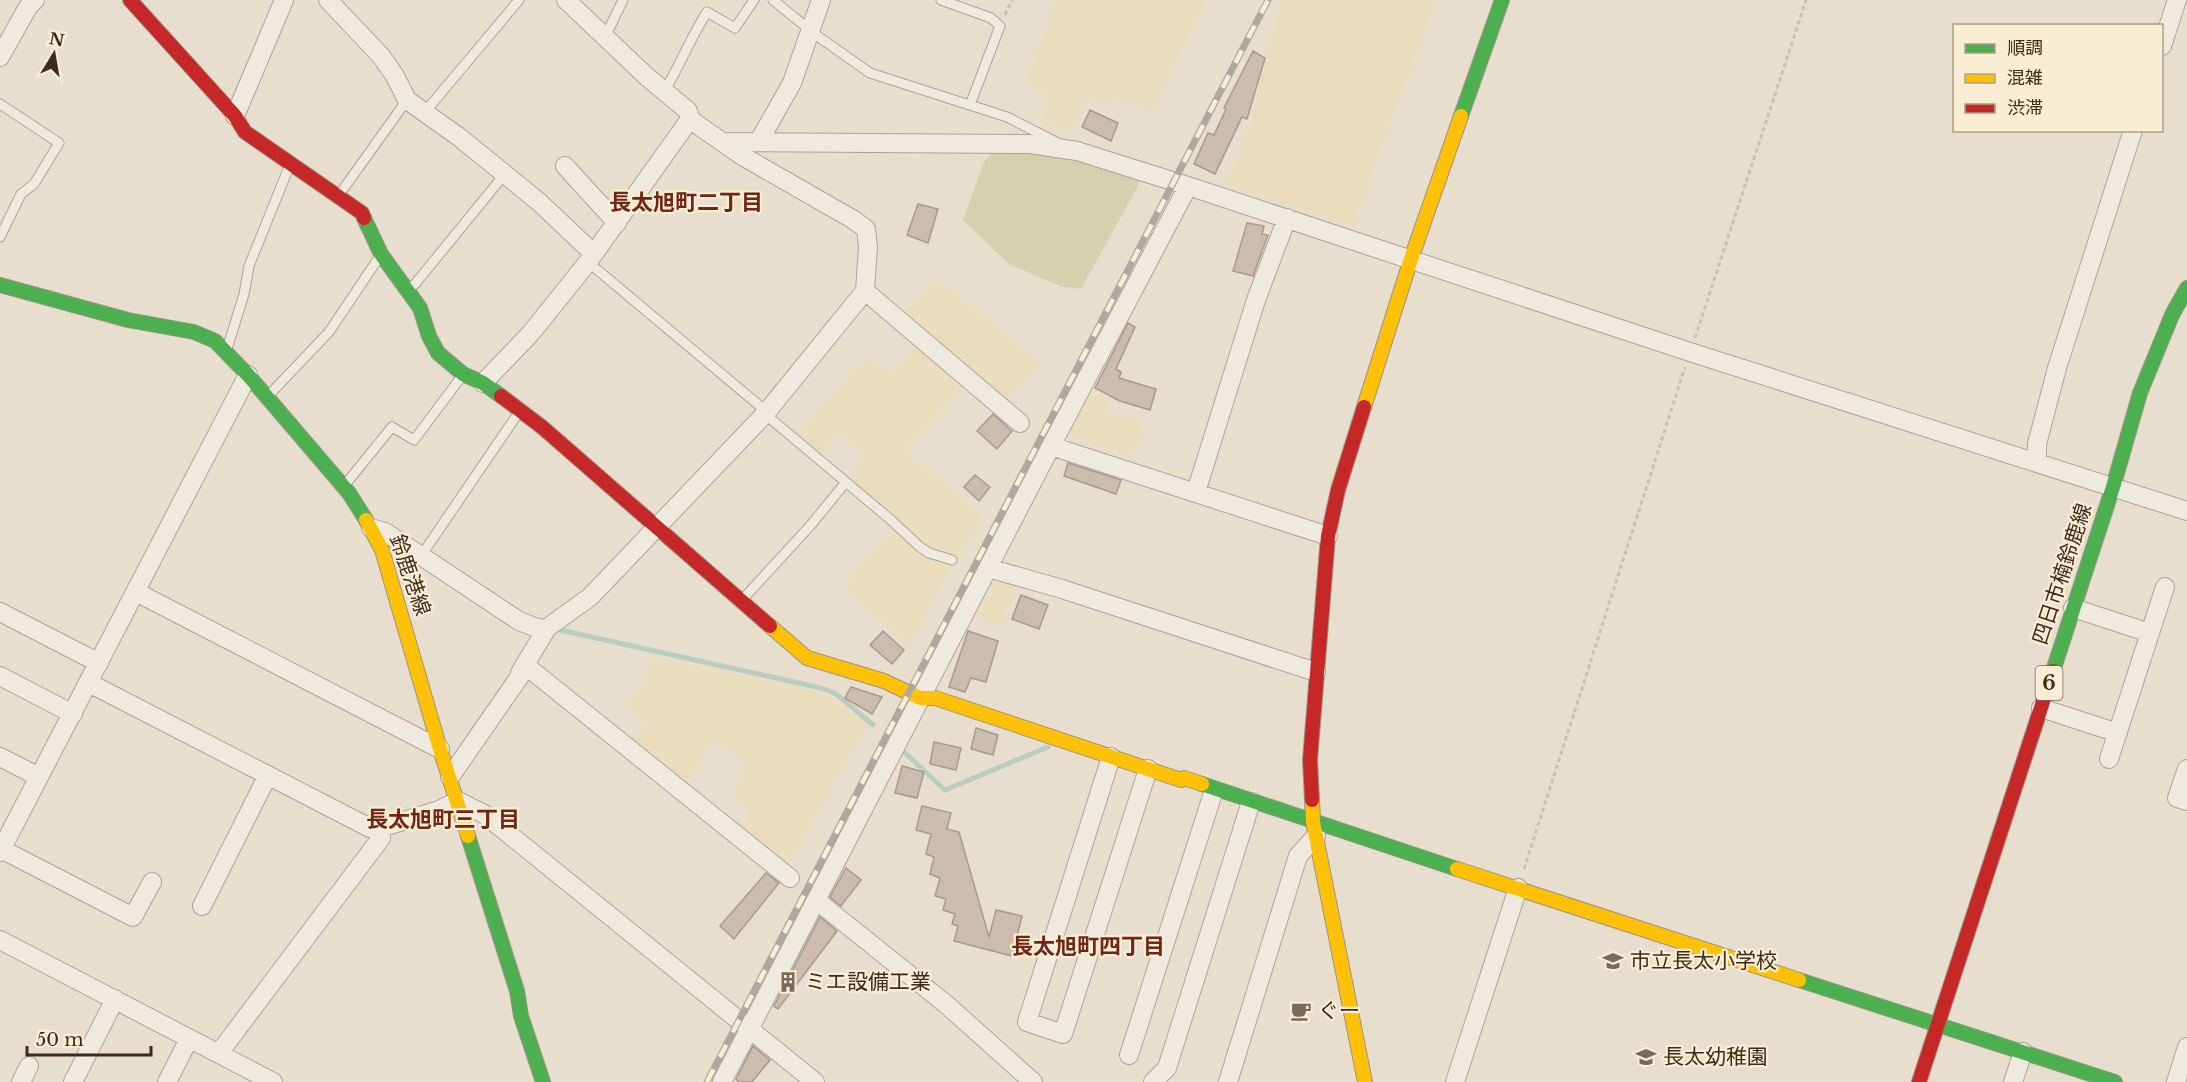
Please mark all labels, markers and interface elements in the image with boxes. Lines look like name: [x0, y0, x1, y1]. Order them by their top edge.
north arrow: [24, 24, 84, 84]
legend: [1953, 24, 2163, 132]
text: N: [48, 28, 66, 51]
text: 順調: [2007, 37, 2043, 59]
text: 混雑: [2007, 67, 2043, 89]
text: 渋滞: [2007, 97, 2043, 119]
district label: 長太旭町二丁目: [609, 189, 763, 216]
street label: 四日市楠鈴鹿線: [2027, 500, 2097, 648]
street label: 鈴鹿港線: [384, 531, 436, 619]
road number: 6: [2036, 666, 2062, 700]
district label: 長太旭町三丁目: [366, 806, 520, 833]
district label: 長太旭町四丁目: [1011, 933, 1165, 960]
place label: 市立長太小学校: [1630, 948, 1777, 974]
school or university icon: 市立長太小学校: [1601, 949, 1625, 973]
place label: ミエ設備工業: [805, 969, 931, 995]
building icon: ミエ設備工業: [776, 970, 800, 994]
place label: ぐー: [1318, 998, 1360, 1024]
cafe icon: ぐー: [1289, 999, 1313, 1023]
scale bar: [27, 1019, 152, 1057]
text: 50 m: [36, 1029, 84, 1051]
place label: 長太幼稚園: [1663, 1044, 1768, 1070]
school or university icon: 長太幼稚園: [1634, 1045, 1658, 1069]

